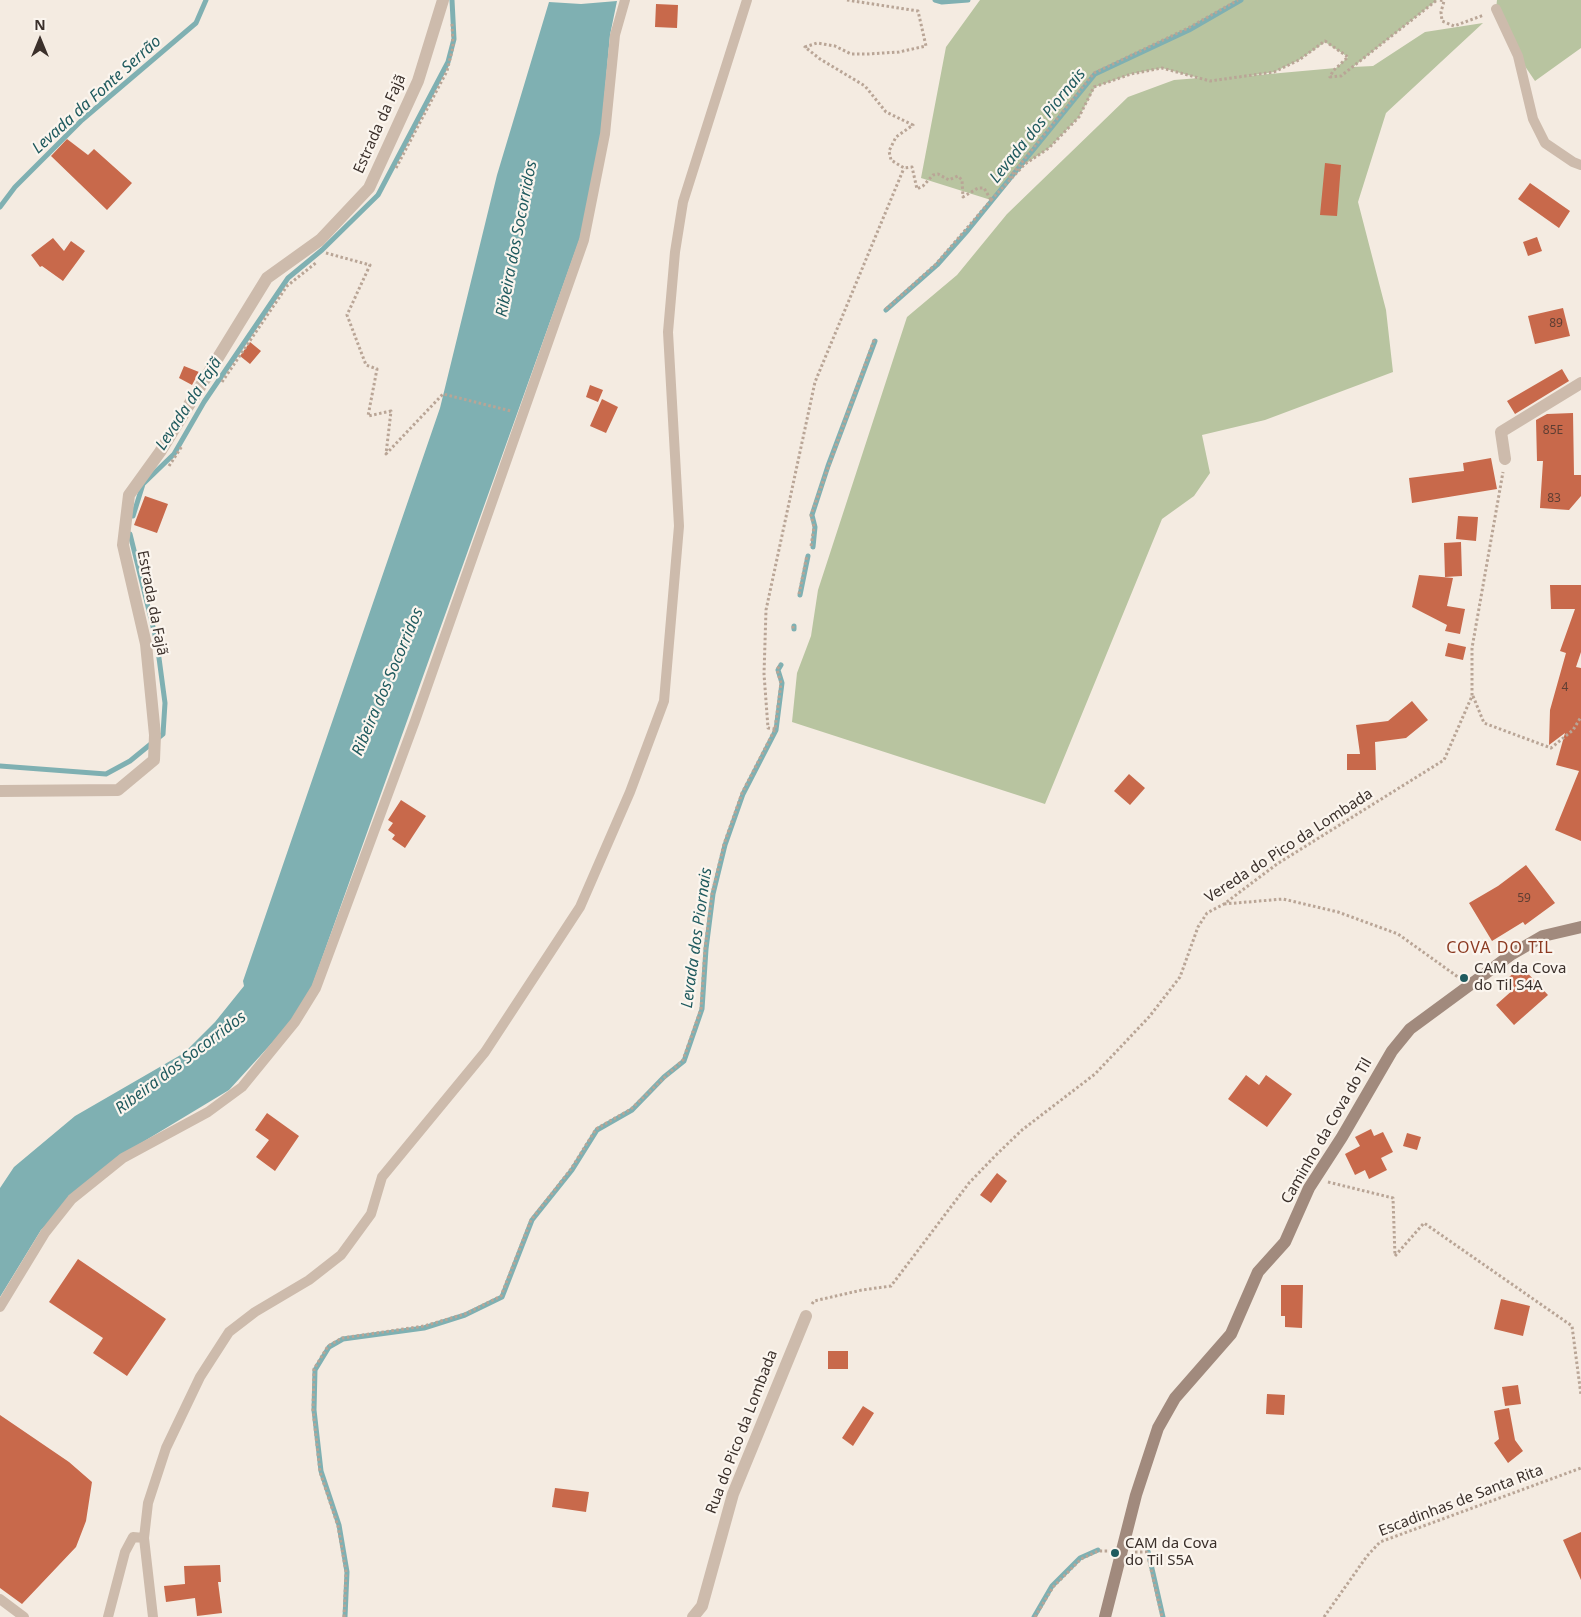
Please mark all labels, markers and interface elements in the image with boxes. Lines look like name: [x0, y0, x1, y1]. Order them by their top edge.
north arrow: [15, 15, 65, 65]
text: N: [34, 15, 46, 34]
water label: Levada da Fonte Serrão: [29, 32, 165, 158]
water label: Levada dos Piornais: [986, 65, 1090, 187]
street label: Estrada da Fajã: [350, 72, 410, 176]
water label: Ribeira dos Socorridos: [492, 159, 542, 319]
house number: 89: [1549, 317, 1563, 331]
water label: Levada da Fajã: [152, 354, 226, 454]
house number: 85E: [1543, 424, 1563, 438]
house number: 83: [1547, 492, 1561, 506]
street label: Estrada da Fajã: [133, 549, 171, 657]
water label: Ribeira dos Socorridos: [348, 605, 428, 759]
house number: 4: [1562, 681, 1568, 695]
street label: Vereda do Pico da Lombada: [1202, 785, 1376, 907]
water label: Levada dos Piornais: [678, 867, 716, 1009]
house number: 59: [1517, 892, 1531, 906]
district label: COVA DO TIL: [1445, 938, 1555, 958]
place label: CAM da Cova do Til S4A: [1474, 960, 1566, 995]
marker: CAM da Cova do Til S4A: [1458, 972, 1470, 984]
water label: Ribeira dos Socorridos: [112, 1008, 250, 1118]
street label: Caminho da Cova do Til: [1278, 1055, 1376, 1207]
street label: Rua do Pico da Lombada: [702, 1348, 782, 1516]
street label: Escadinhas de Santa Rita: [1376, 1461, 1546, 1541]
place label: CAM da Cova do Til S5A: [1125, 1535, 1217, 1570]
marker: CAM da Cova do Til S5A: [1109, 1547, 1121, 1559]

